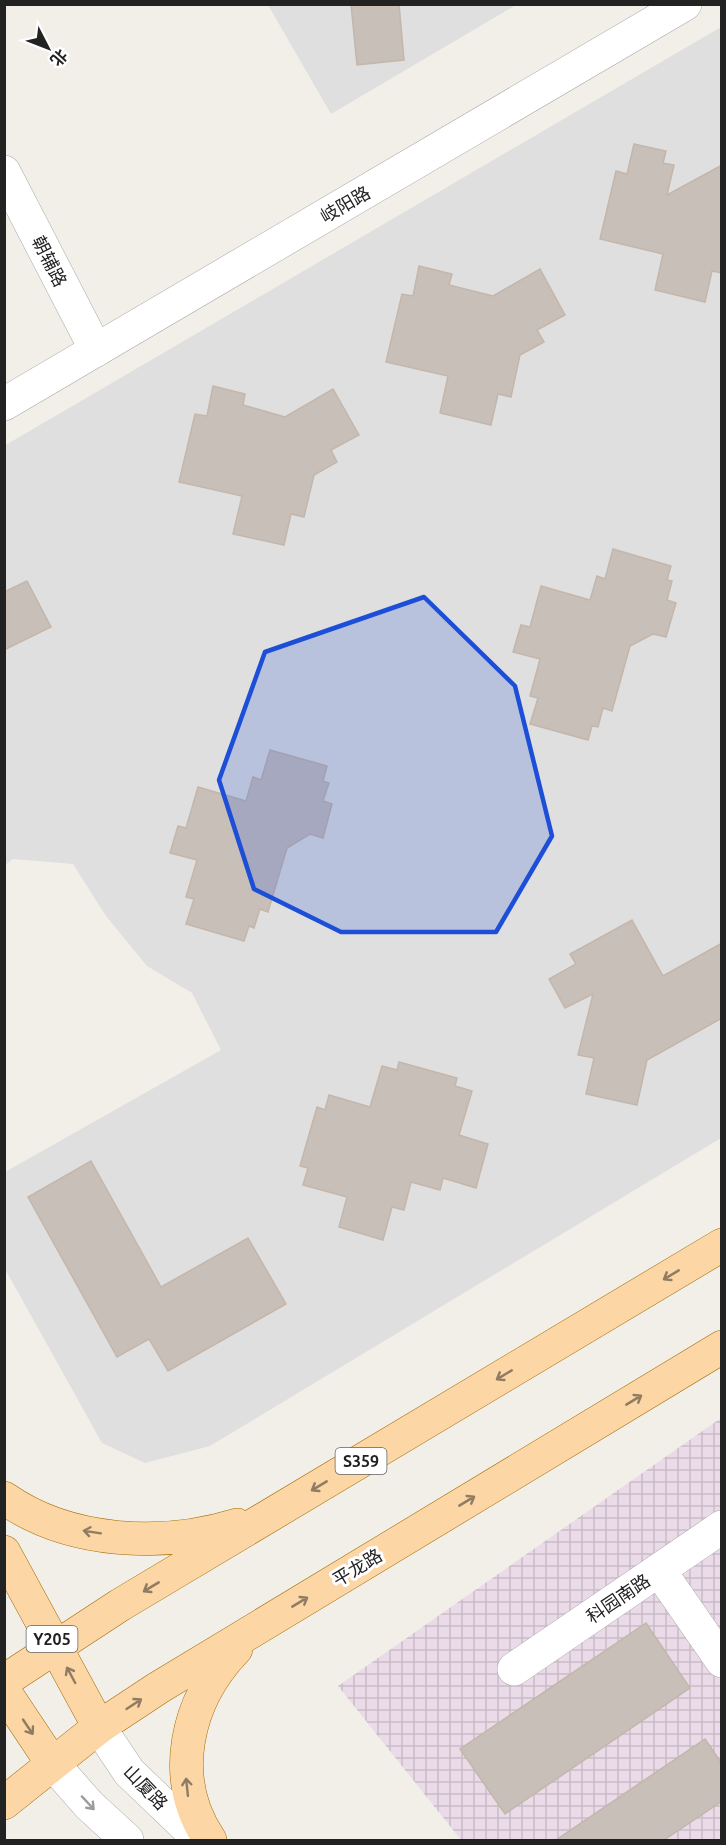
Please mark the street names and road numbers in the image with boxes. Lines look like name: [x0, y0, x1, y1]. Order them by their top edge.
street label: 岐阳路: [317, 182, 373, 226]
street label: 朝辅路: [29, 232, 71, 290]
road number: S359: [336, 1448, 386, 1474]
street label: 平龙路: [329, 1545, 385, 1589]
street label: 科园南路: [583, 1570, 653, 1626]
road number: Y205: [26, 1626, 78, 1652]
street label: 山厦路: [120, 1761, 172, 1813]

